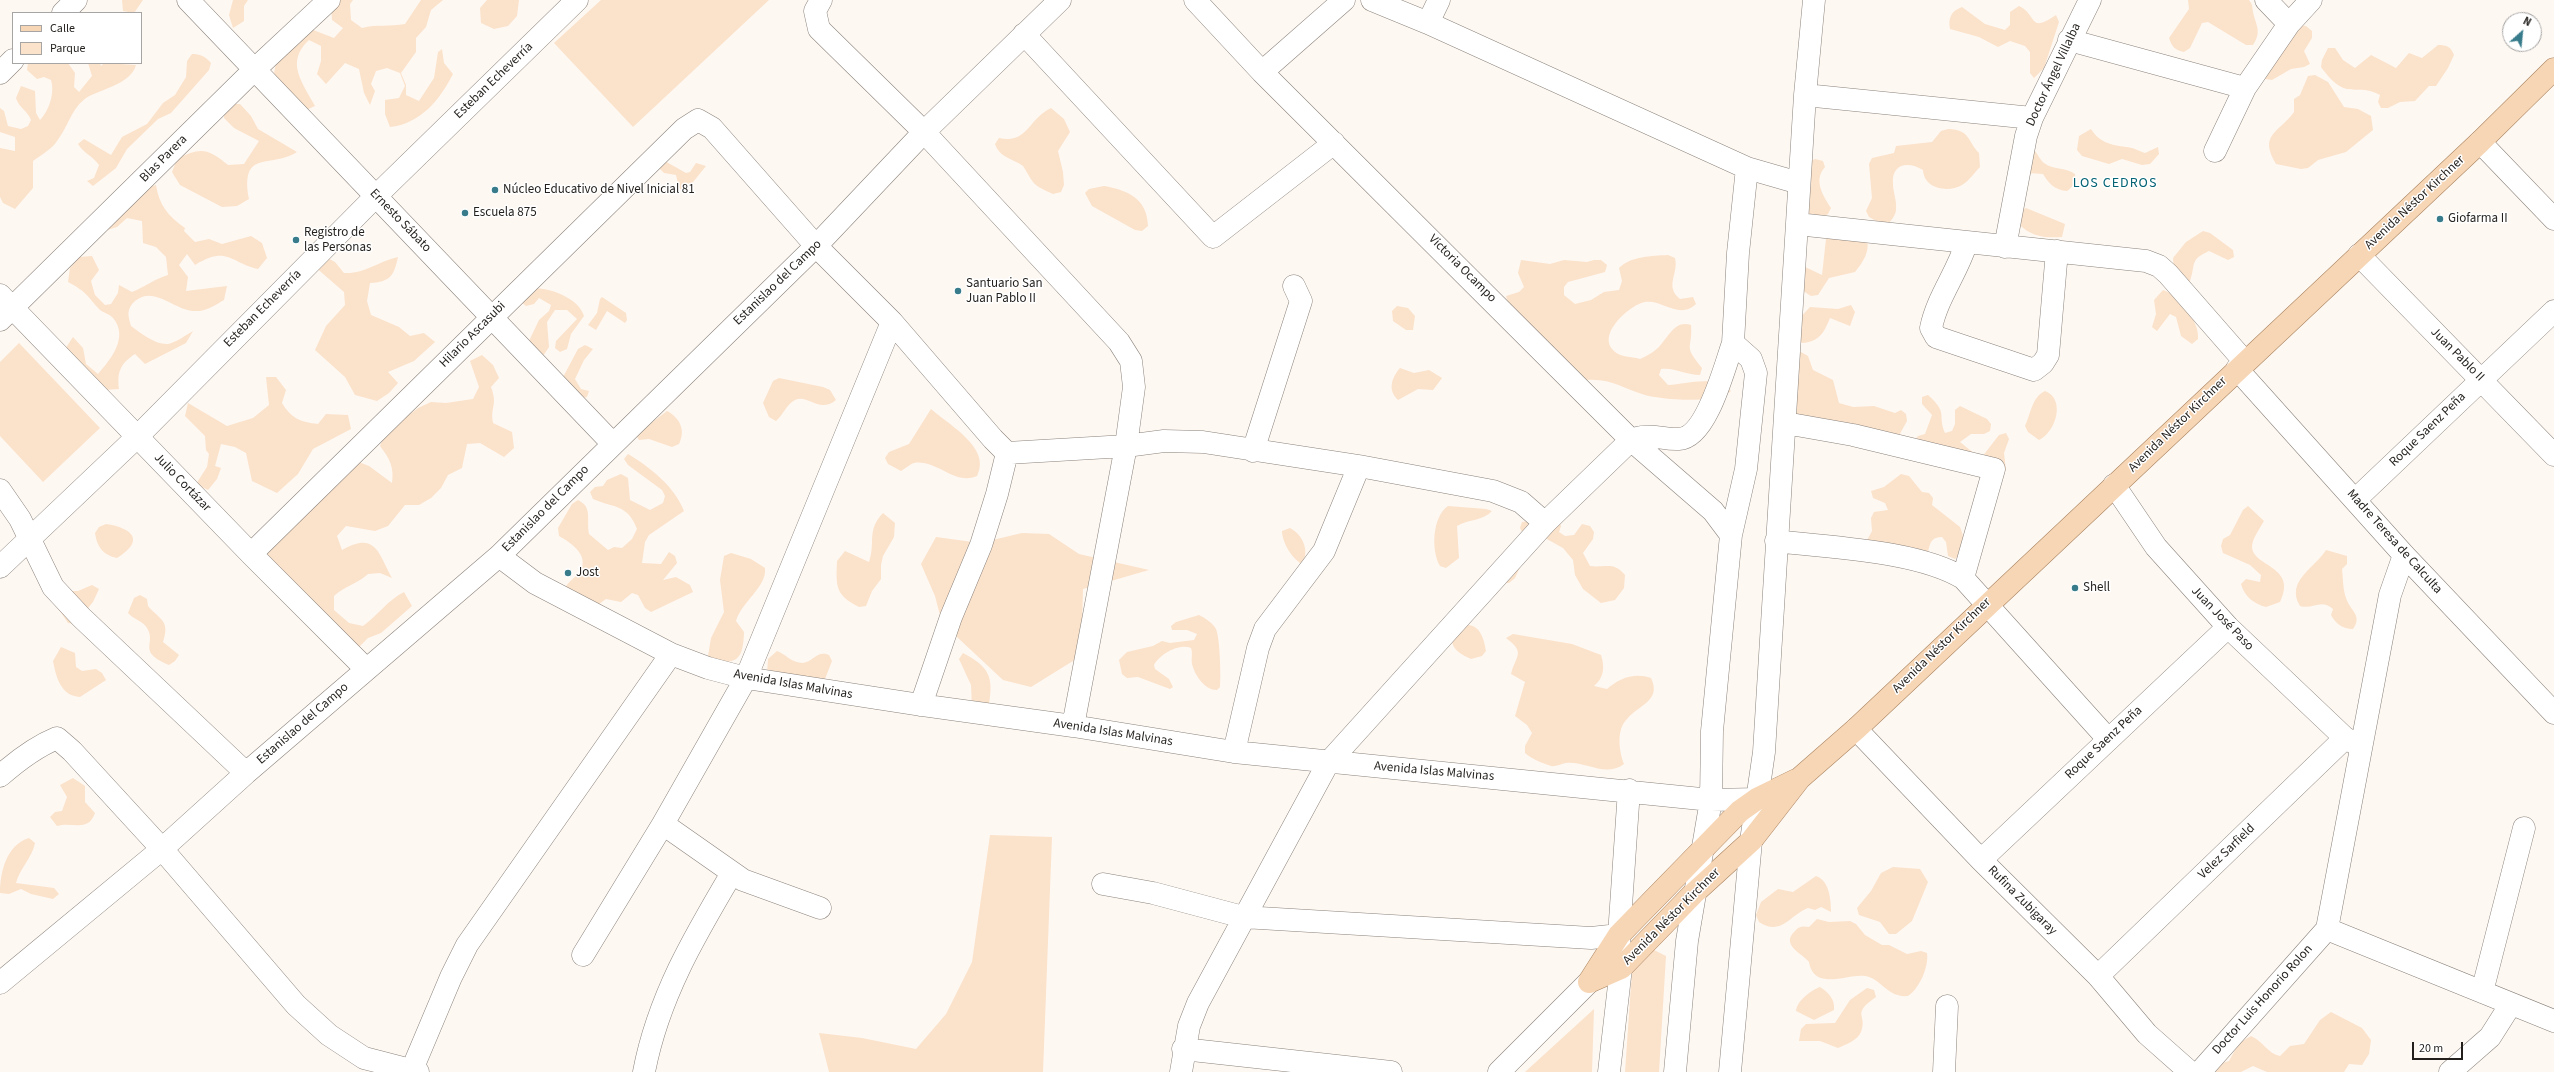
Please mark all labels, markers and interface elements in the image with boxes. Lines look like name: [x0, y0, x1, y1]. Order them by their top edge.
legend: [12, 12, 142, 64]
north arrow: [2502, 12, 2542, 52]
text: N: [2521, 13, 2534, 30]
text: Calle: [50, 20, 75, 37]
street label: Doctor Ángel Villalba: [2023, 21, 2085, 129]
street label: Esteban Echeverría: [451, 39, 537, 123]
text: Parque: [50, 40, 86, 57]
street label: Blas Parera: [137, 132, 191, 186]
street label: Avenida Néstor Kirchner: [2362, 153, 2468, 253]
district label: LOS CEDROS: [2073, 176, 2157, 192]
place label: Núcleo Educativo de Nivel Inicial 81: [503, 182, 695, 198]
marker: Núcleo Educativo de Nivel Inicial 81: [490, 185, 500, 195]
street label: Ernesto Sábato: [366, 186, 434, 256]
place label: Escuela 875: [473, 205, 537, 221]
marker: Escuela 875: [460, 208, 470, 218]
place label: Giofarma II: [2448, 211, 2508, 227]
marker: Giofarma II: [2435, 214, 2445, 224]
place label: Registro de las Personas: [304, 225, 371, 256]
street label: Victoria Ocampo: [1425, 232, 1499, 306]
marker: Registro de las Personas: [291, 235, 301, 245]
street label: Estanislao del Campo: [731, 237, 825, 329]
street label: Esteban Echeverría: [221, 267, 305, 351]
place label: Santuario San Juan Pablo II: [966, 276, 1043, 307]
marker: Santuario San Juan Pablo II: [953, 286, 963, 296]
street label: Hilario Ascasubi: [437, 299, 509, 371]
street label: Juan Pablo II: [2427, 325, 2487, 385]
street label: Avenida Néstor Kirchner: [2126, 374, 2230, 476]
street label: Roque Saenz Peña: [2387, 390, 2469, 470]
street label: Julio Cortázar: [150, 450, 214, 516]
street label: Estanislao del Campo: [499, 462, 593, 556]
street label: Madre Teresa de Calculta: [2343, 487, 2445, 597]
place label: Jost: [576, 565, 599, 581]
marker: Jost: [563, 568, 573, 578]
place label: Shell: [2083, 580, 2110, 596]
marker: Shell: [2070, 583, 2080, 593]
street label: Juan José Paso: [2188, 584, 2256, 654]
street label: Avenida Néstor Kirchner: [1890, 595, 1994, 697]
street label: Avenida Islas Malvinas: [732, 667, 854, 703]
street label: Estanislao del Campo: [254, 680, 352, 768]
street label: Roque Saenz Peña: [2062, 703, 2146, 783]
street label: Avenida Islas Malvinas: [1052, 716, 1174, 750]
street label: Avenida Islas Malvinas: [1373, 759, 1495, 785]
street label: Velez Sarfield: [2195, 821, 2259, 883]
street label: Rufina Zubigaray: [1984, 863, 2060, 939]
street label: Avenida Néstor Kirchner: [1620, 865, 1724, 969]
street label: Doctor Luis Honorio Rolon: [2210, 942, 2316, 1058]
scale bar: [2414, 1034, 2465, 1060]
text: 20 m: [2419, 1040, 2443, 1057]

